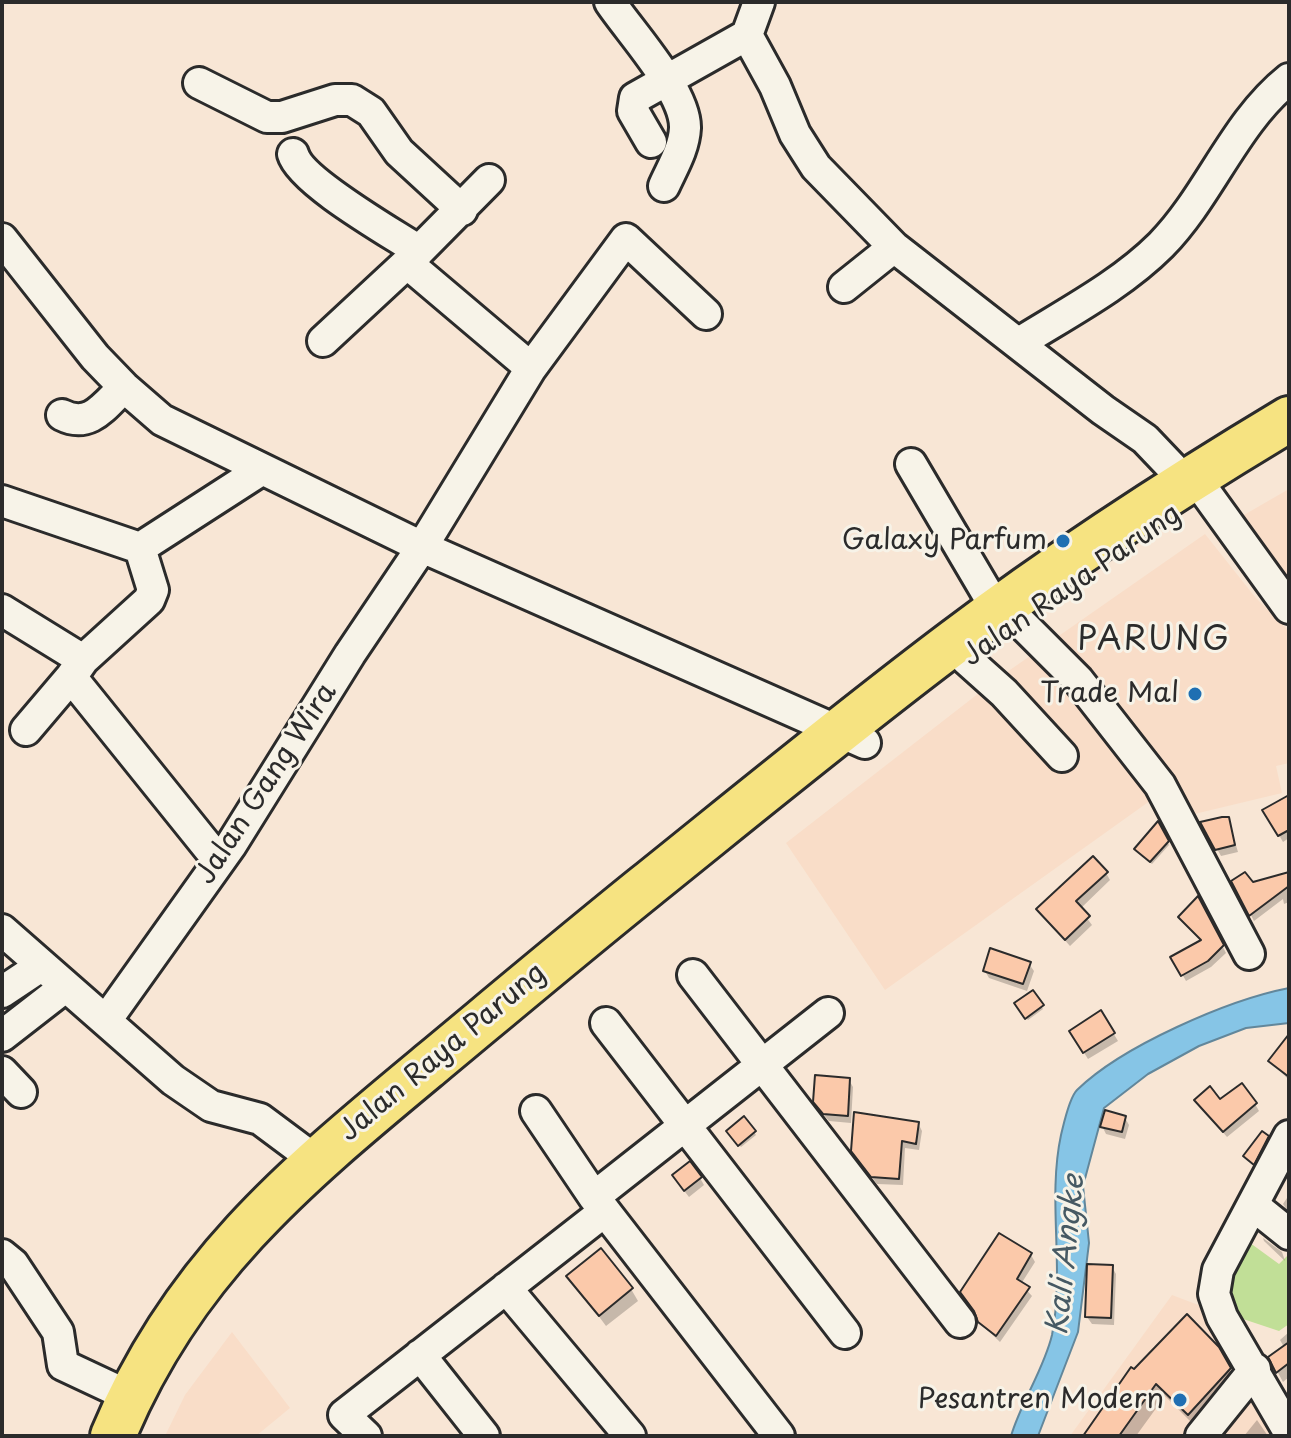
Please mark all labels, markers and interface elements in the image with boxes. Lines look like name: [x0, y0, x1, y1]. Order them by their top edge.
street label: Jalan Raya Parung: [956, 498, 1188, 674]
place label: Galaxy Parfum: [842, 524, 1047, 558]
marker: Galaxy Parfum: [1054, 532, 1072, 550]
district label: PARUNG: [1078, 622, 1230, 660]
street label: Jalan Gang Wira: [190, 677, 344, 891]
place label: Trade Mal: [1040, 677, 1179, 711]
marker: Trade Mal: [1186, 685, 1204, 703]
street label: Jalan Raya Parung: [333, 957, 553, 1149]
water label: Kali Angke: [1041, 1173, 1093, 1337]
place label: Pesantren Modern: [918, 1383, 1164, 1417]
marker: Pesantren Modern: [1171, 1391, 1189, 1409]

